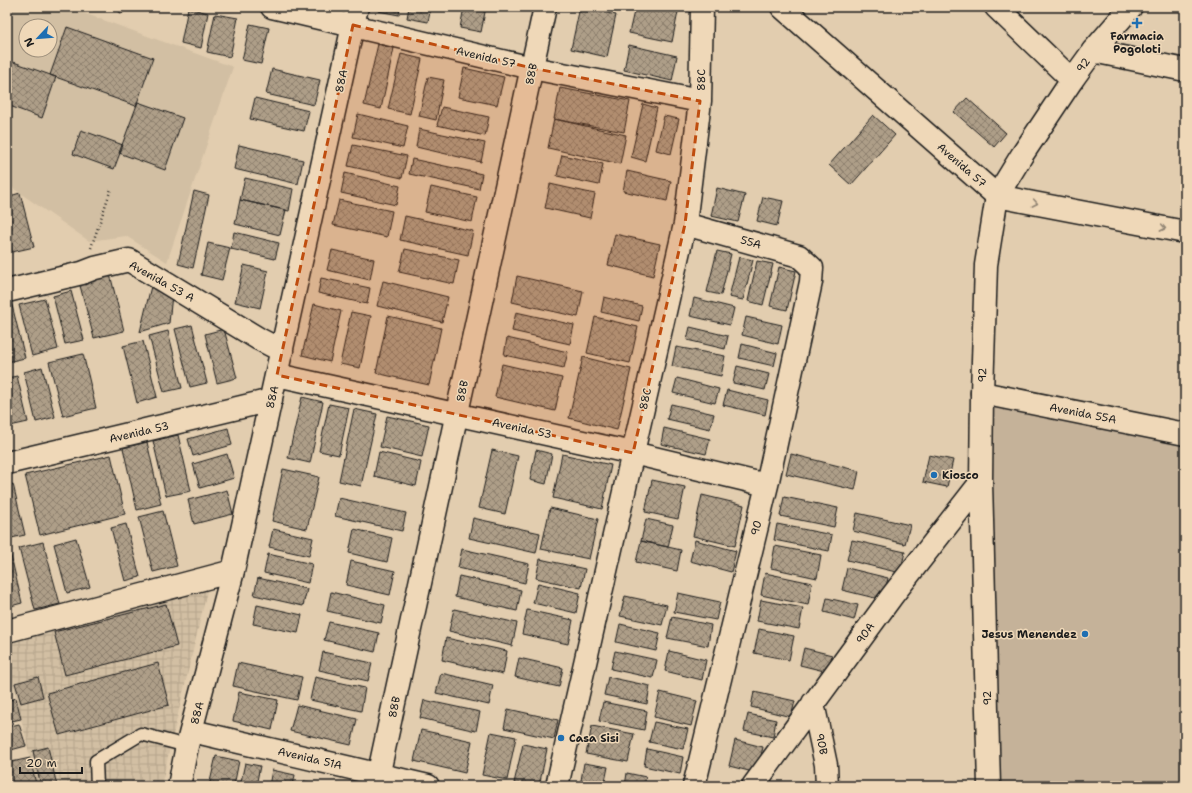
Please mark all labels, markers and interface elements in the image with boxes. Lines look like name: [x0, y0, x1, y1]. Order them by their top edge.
north arrow: [18, 18, 58, 58]
marker: Farmacia Pogoloti: [1132, 18, 1142, 28]
place label: Farmacia Pogoloti: [1110, 29, 1164, 57]
text: N: [21, 35, 38, 49]
street label: Avenida 57: [455, 43, 517, 72]
street label: 92: [1073, 55, 1094, 76]
street label: 88B: [522, 61, 541, 86]
street label: 88A: [332, 68, 351, 94]
street label: 88C: [694, 69, 709, 91]
street label: Avenida 57: [934, 140, 990, 191]
one-way arrow: [1032, 199, 1039, 207]
one-way arrow: [1160, 223, 1166, 231]
street label: 55A: [739, 232, 763, 253]
street label: Avenida 53 A: [126, 257, 197, 306]
street label: 92: [975, 367, 990, 383]
street label: 88B: [453, 378, 472, 403]
street label: 88A: [263, 384, 282, 410]
street label: 88C: [636, 387, 655, 411]
street label: Avenida 55A: [1048, 400, 1118, 427]
street label: Avenida 53: [491, 415, 553, 442]
street label: Avenida 53: [108, 418, 170, 447]
place label: Kiosco: [942, 468, 979, 483]
marker: Kiosco: [929, 470, 939, 480]
street label: 90: [747, 519, 766, 537]
street label: 90A: [853, 619, 878, 647]
place label: Jesus Menendez: [981, 627, 1077, 642]
marker: Jesus Menendez: [1080, 629, 1090, 639]
street label: 92: [980, 690, 995, 706]
street label: 88B: [385, 694, 404, 719]
street label: 88A: [187, 700, 208, 726]
place label: Casa Sisi: [569, 731, 619, 746]
street label: 90B: [812, 732, 831, 757]
marker: Casa Sisi: [556, 733, 566, 743]
street label: Avenida 51A: [276, 744, 343, 773]
scale bar: [20, 749, 82, 775]
text: 20 m: [26, 755, 57, 771]

